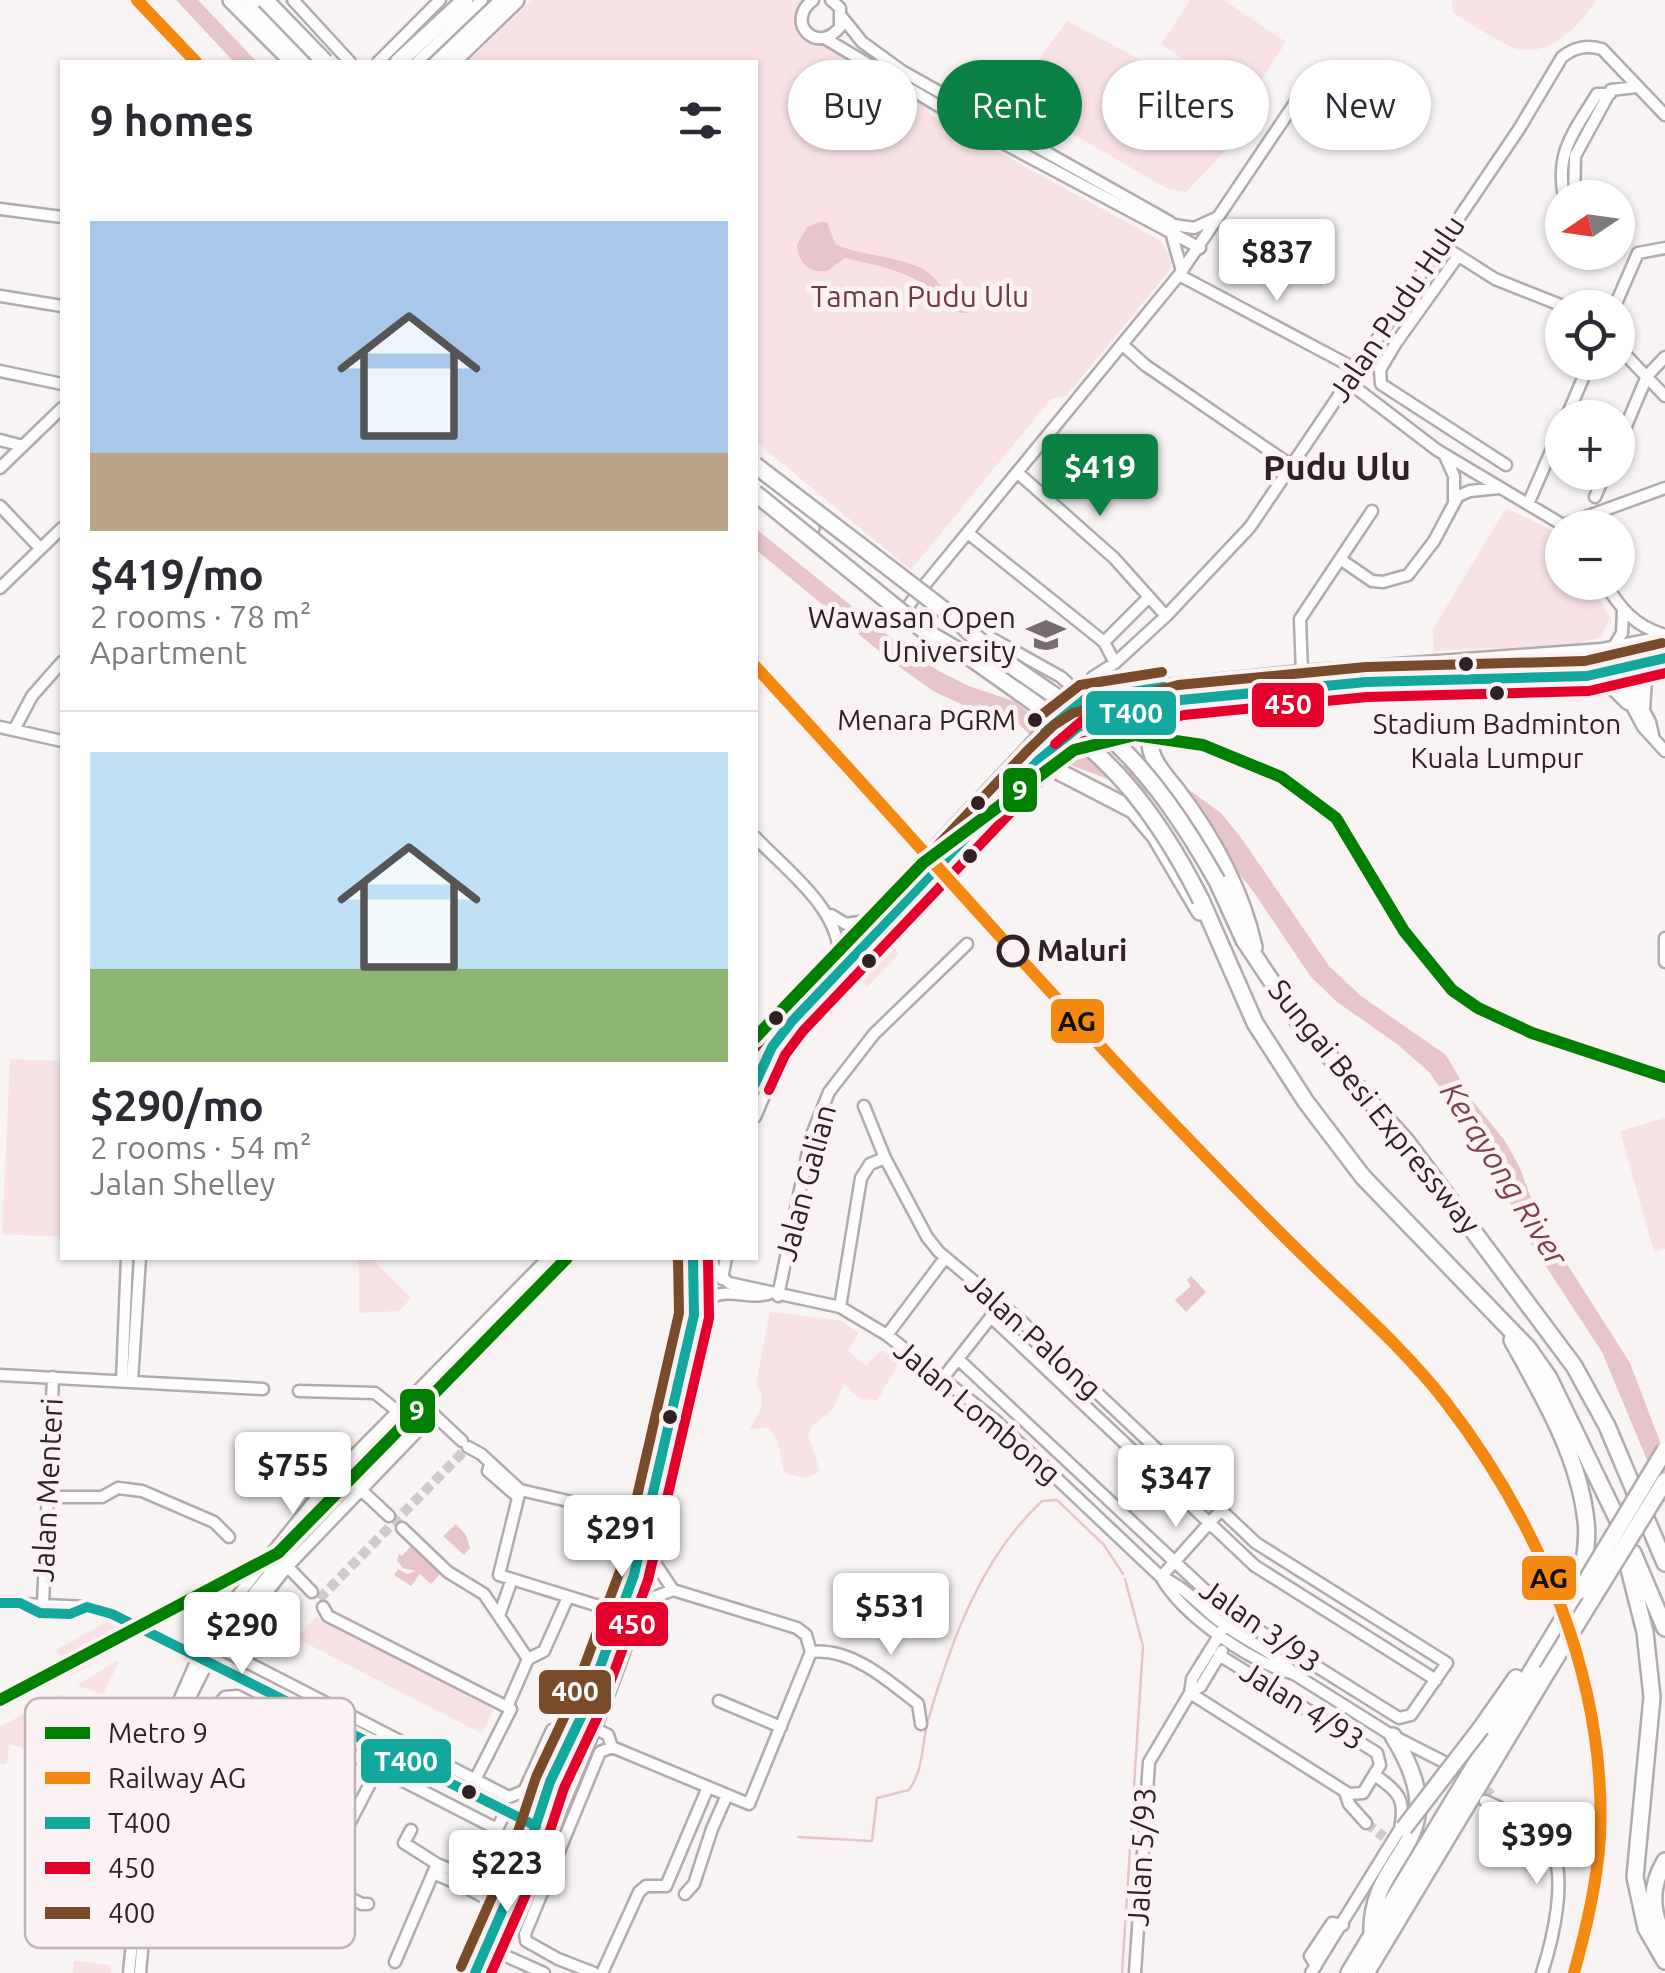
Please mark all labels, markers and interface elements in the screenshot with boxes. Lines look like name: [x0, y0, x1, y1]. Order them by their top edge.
chip: Buy: [788, 60, 917, 150]
chip: Rent: [937, 60, 1082, 150]
chip: Filters: [1102, 60, 1269, 150]
chip: New: [1289, 60, 1431, 150]
icon: filters: [673, 93, 728, 148]
text: 9 homes: [90, 97, 254, 144]
north arrow: [1545, 180, 1635, 270]
map controls: [1545, 180, 1635, 600]
street label: Jalan Pudu Hulu: [1321, 209, 1471, 408]
pin: $837: [1218, 219, 1336, 304]
text: $837: [1241, 233, 1313, 269]
park label: Taman Pudu Ulu: [811, 279, 1029, 313]
icon: home: [319, 286, 499, 466]
button: locate: [1545, 290, 1635, 380]
button: +: [1545, 400, 1635, 490]
pin: $419: [1041, 434, 1159, 519]
district label: Pudu Ulu: [1263, 447, 1411, 487]
text: $419: [1064, 448, 1136, 484]
button: −: [1545, 510, 1635, 600]
text: $419/mo: [90, 551, 264, 598]
text: 2 rooms · 78 m²: [90, 598, 311, 634]
place label: Wawasan Open University: [808, 600, 1016, 668]
school or university icon: Wawasan Open University: [1025, 614, 1067, 656]
text: Apartment: [90, 634, 247, 670]
unlabelled marker: [1456, 654, 1476, 674]
line badge: 450: [1250, 681, 1326, 729]
marker: Stadium Badminton Kuala Lumpur: [1487, 683, 1507, 703]
text: 450: [1264, 688, 1312, 719]
line badge: T400: [1084, 689, 1178, 737]
text: T400: [1099, 697, 1163, 728]
place label: Menara PGRM: [837, 704, 1016, 735]
place label: Stadium Badminton Kuala Lumpur: [1373, 708, 1621, 773]
marker: Menara PGRM: [1025, 710, 1045, 730]
line badge: 9: [1001, 766, 1039, 814]
text: 9: [1012, 774, 1028, 805]
unlabelled marker: [968, 793, 988, 813]
icon: home: [319, 817, 499, 997]
unlabelled marker: [960, 846, 980, 866]
place label: Maluri: [1037, 933, 1127, 967]
marker: Maluri: [998, 936, 1028, 966]
unlabelled marker: [859, 951, 879, 971]
street label: Sungai Besi Expressway: [1262, 973, 1488, 1240]
line badge: AG: [1049, 997, 1106, 1045]
text: AG: [1058, 1005, 1096, 1036]
unlabelled marker: [766, 1008, 786, 1028]
water label: Kerayong River: [1434, 1075, 1576, 1273]
text: $290/mo: [90, 1082, 264, 1129]
street label: Jalan Galian: [768, 1101, 842, 1265]
text: 2 rooms · 54 m²: [90, 1129, 311, 1165]
text: Jalan Shelley: [90, 1165, 275, 1201]
street label: Jalan Palong: [959, 1266, 1108, 1405]
street label: Jalan Lombong: [888, 1332, 1067, 1490]
line badge: 9: [398, 1387, 437, 1435]
text: 9: [409, 1394, 425, 1425]
street label: Jalan Menteri: [25, 1397, 69, 1583]
unlabelled marker: [660, 1407, 680, 1427]
pin: $755: [234, 1432, 352, 1517]
pin: $347: [1117, 1445, 1235, 1530]
text: $755: [257, 1446, 329, 1482]
text: $347: [1140, 1459, 1212, 1495]
pin: $291: [563, 1495, 681, 1580]
text: $291: [586, 1509, 658, 1545]
line badge: AG: [1520, 1554, 1578, 1602]
text: AG: [1530, 1562, 1568, 1593]
street label: Jalan 3/93: [1194, 1571, 1327, 1679]
pin: $531: [832, 1573, 950, 1658]
text: $531: [855, 1587, 927, 1623]
pin: $290: [183, 1592, 301, 1677]
line badge: 450: [594, 1600, 670, 1648]
text: $290: [206, 1606, 278, 1642]
text: 450: [608, 1608, 656, 1639]
street label: Jalan 4/93: [1234, 1654, 1371, 1756]
line badge: 400: [537, 1668, 613, 1716]
text: 400: [551, 1675, 599, 1706]
legend: [25, 1698, 355, 1948]
text: Metro 9: [108, 1717, 208, 1748]
line badge: T400: [359, 1737, 453, 1785]
text: T400: [374, 1745, 438, 1776]
text: Railway AG: [108, 1762, 246, 1793]
unlabelled marker: [459, 1782, 479, 1802]
street label: Jalan 5/93: [1120, 1786, 1162, 1927]
pin: $399: [1478, 1802, 1596, 1887]
text: T400: [108, 1807, 171, 1838]
text: $399: [1501, 1816, 1573, 1852]
pin: $223: [448, 1830, 566, 1915]
text: $223: [471, 1844, 543, 1880]
text: 450: [108, 1852, 155, 1883]
text: 400: [108, 1897, 155, 1928]

